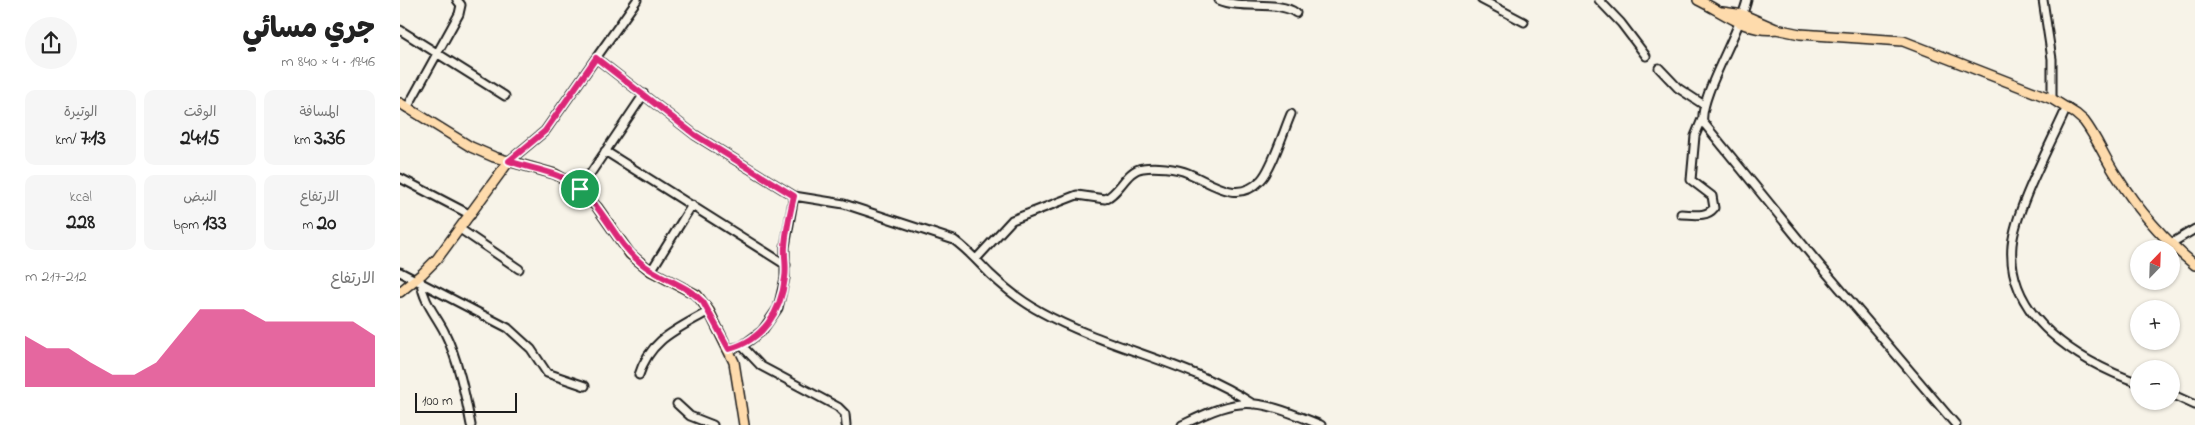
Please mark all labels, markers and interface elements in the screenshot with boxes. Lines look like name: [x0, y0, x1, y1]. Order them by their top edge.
text: جري مسائي: [242, 10, 375, 51]
button: share: [25, 17, 77, 69]
text: 19:46 · 4 × 840 m: [281, 50, 375, 74]
text: الوتيرة: [64, 102, 98, 123]
text: الوقت: [184, 102, 216, 123]
text: المسافة: [299, 102, 339, 123]
text: 7:13: [80, 124, 106, 154]
text: 24:15: [180, 124, 220, 154]
text: 3.36: [314, 124, 345, 154]
text: /km: [55, 130, 80, 151]
text: km: [294, 130, 314, 151]
pin: [559, 168, 601, 210]
icon: arrive: [566, 175, 594, 203]
text: kcal: [70, 187, 92, 208]
text: النبض: [183, 187, 217, 208]
text: الارتفاع: [300, 187, 339, 208]
text: 228: [66, 208, 95, 238]
text: 133: [203, 209, 227, 239]
text: 20: [317, 209, 336, 239]
text: bpm: [173, 215, 203, 236]
text: m: [302, 215, 317, 236]
north arrow: [2130, 240, 2180, 290]
map controls: [2130, 240, 2180, 410]
text: 212–217 m: [25, 265, 87, 289]
text: الارتفاع: [330, 267, 375, 291]
button: +: [2130, 300, 2180, 350]
button: −: [2130, 360, 2180, 410]
scale bar: [415, 390, 518, 413]
text: 100 m: [422, 391, 453, 412]

